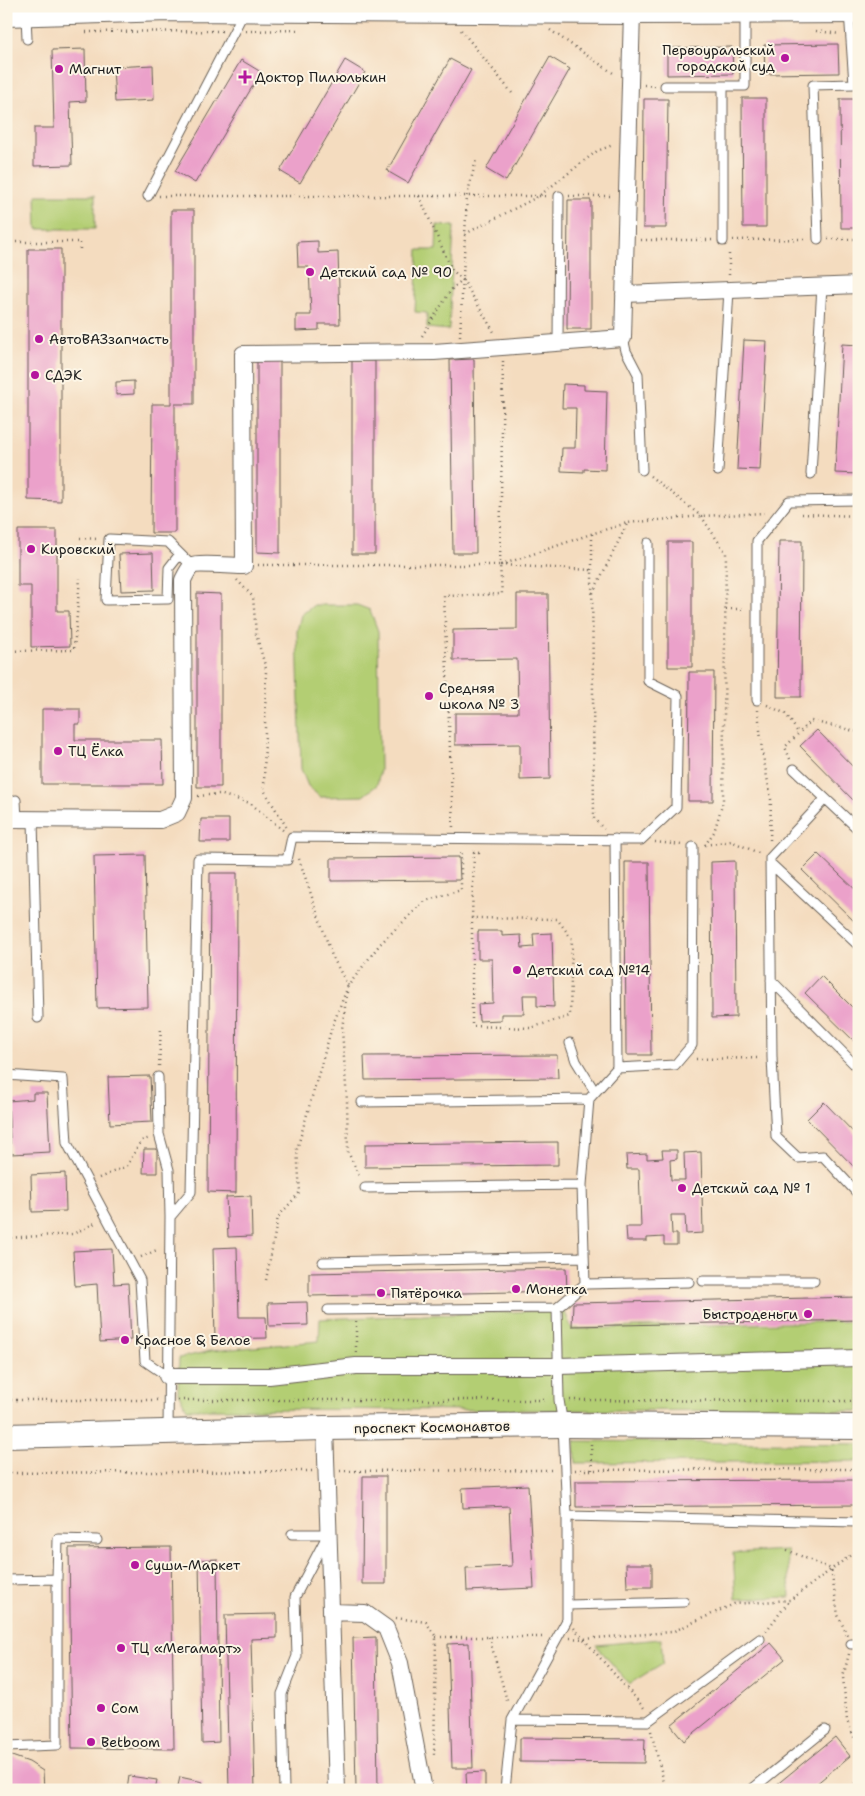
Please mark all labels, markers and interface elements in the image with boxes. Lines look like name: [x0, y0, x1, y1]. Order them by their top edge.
place label: Первоуральский городской суд: [662, 41, 775, 75]
marker: Первоуральский городской суд: [779, 52, 791, 64]
place label: Магнит: [69, 60, 122, 78]
marker: Магнит: [53, 63, 65, 75]
place label: Доктор Пилюлькин: [255, 68, 386, 86]
marker: Доктор Пилюлькин: [239, 71, 251, 83]
place label: Детский сад № 90: [320, 263, 452, 281]
marker: Детский сад № 90: [304, 266, 316, 278]
place label: АвтоВАЗзапчасть: [49, 330, 169, 348]
marker: АвтоВАЗзапчасть: [33, 333, 45, 345]
place label: СДЭК: [45, 366, 82, 384]
marker: СДЭК: [29, 369, 41, 381]
place label: Кировский: [41, 540, 115, 558]
marker: Кировский: [25, 543, 37, 555]
place label: Средняя школа № 3: [439, 679, 520, 713]
marker: Средняя школа № 3: [423, 690, 435, 702]
place label: ТЦ Ёлка: [68, 742, 124, 760]
marker: ТЦ Ёлка: [52, 745, 64, 757]
place label: Детский сад №14: [527, 961, 650, 979]
marker: Детский сад №14: [511, 964, 523, 976]
place label: Детский сад № 1: [692, 1179, 811, 1197]
marker: Детский сад № 1: [676, 1182, 688, 1194]
place label: Монетка: [526, 1280, 587, 1298]
marker: Монетка: [510, 1283, 522, 1295]
place label: Пятёрочка: [391, 1284, 462, 1302]
marker: Пятёрочка: [375, 1287, 387, 1299]
place label: Быстроденьги: [702, 1305, 798, 1323]
marker: Быстроденьги: [802, 1308, 814, 1320]
place label: Красное & Белое: [135, 1331, 251, 1349]
marker: Красное & Белое: [119, 1334, 131, 1346]
street label: проспект Космонавтов: [354, 1417, 510, 1437]
place label: Суши-Маркет: [145, 1556, 241, 1574]
marker: Суши-Маркет: [129, 1559, 141, 1571]
place label: ТЦ «Мегамарт»: [131, 1639, 242, 1657]
marker: ТЦ «Мегамарт»: [115, 1642, 127, 1654]
place label: Сом: [111, 1699, 139, 1717]
marker: Сом: [95, 1702, 107, 1714]
place label: Betboom: [101, 1733, 160, 1751]
marker: Betboom: [85, 1736, 97, 1748]

